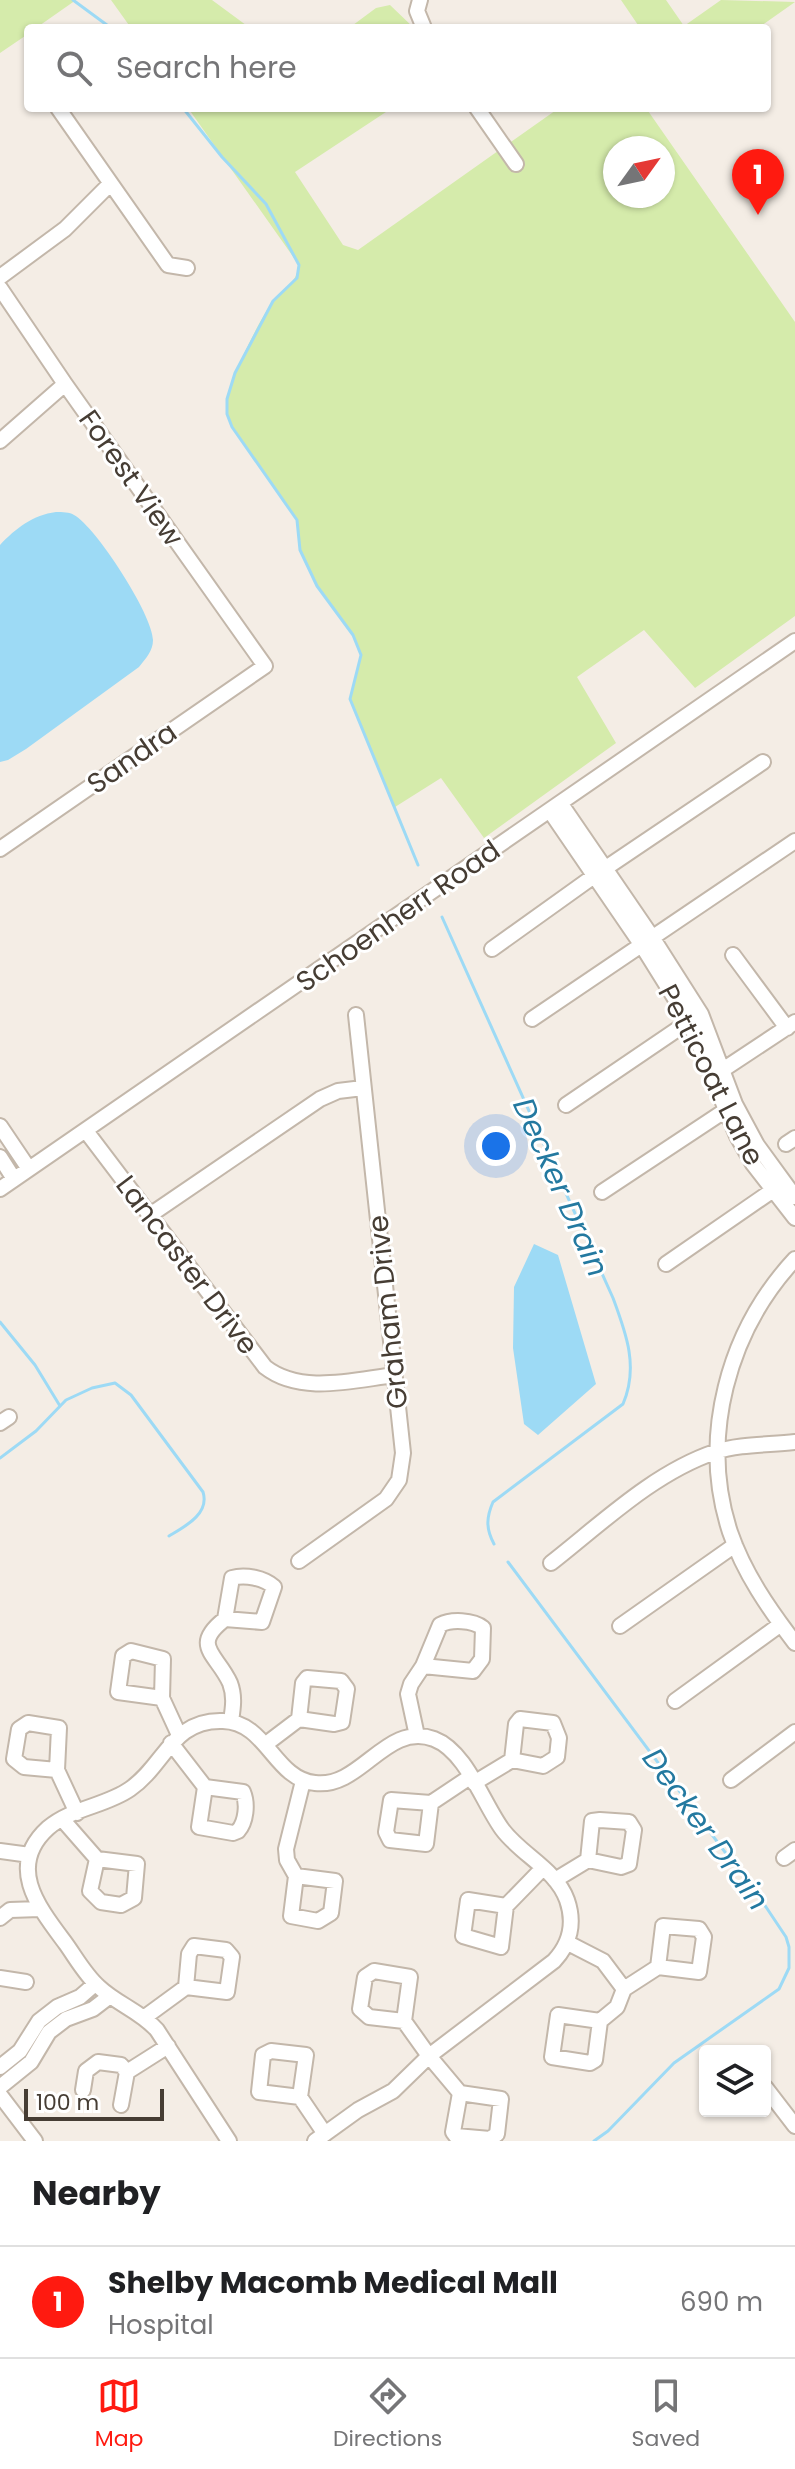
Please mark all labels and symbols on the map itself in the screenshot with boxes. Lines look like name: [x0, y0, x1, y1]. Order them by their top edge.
north arrow: [603, 136, 675, 208]
pin: 1: [732, 149, 784, 215]
street label: Forest View: [70, 402, 192, 554]
street label: Sandra: [79, 713, 185, 803]
street label: Schoenherr Road: [288, 831, 508, 1001]
street label: Petticoat Lane: [649, 978, 773, 1172]
water label: Decker Drain: [502, 1091, 620, 1283]
your location: [476, 1126, 516, 1166]
street label: Lancaster Drive: [107, 1167, 267, 1363]
street label: Graham Drive: [358, 1213, 418, 1411]
water label: Decker Drain: [632, 1739, 780, 1919]
scale bar: [24, 2085, 164, 2121]

